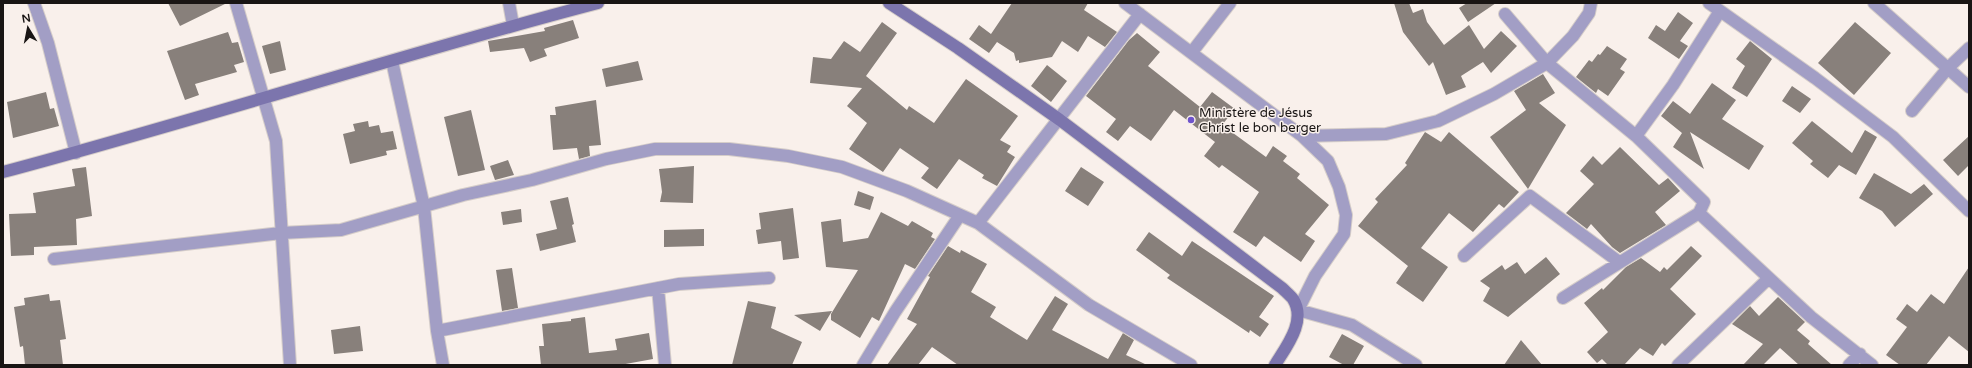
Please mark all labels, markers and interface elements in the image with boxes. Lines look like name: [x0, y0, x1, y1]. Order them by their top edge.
north arrow: [8, 8, 48, 48]
text: N: [21, 11, 32, 26]
place label: Ministère de Jésus Christ le bon berger: [1199, 105, 1321, 136]
marker: Ministère de Jésus Christ le bon berger: [1186, 115, 1196, 125]

